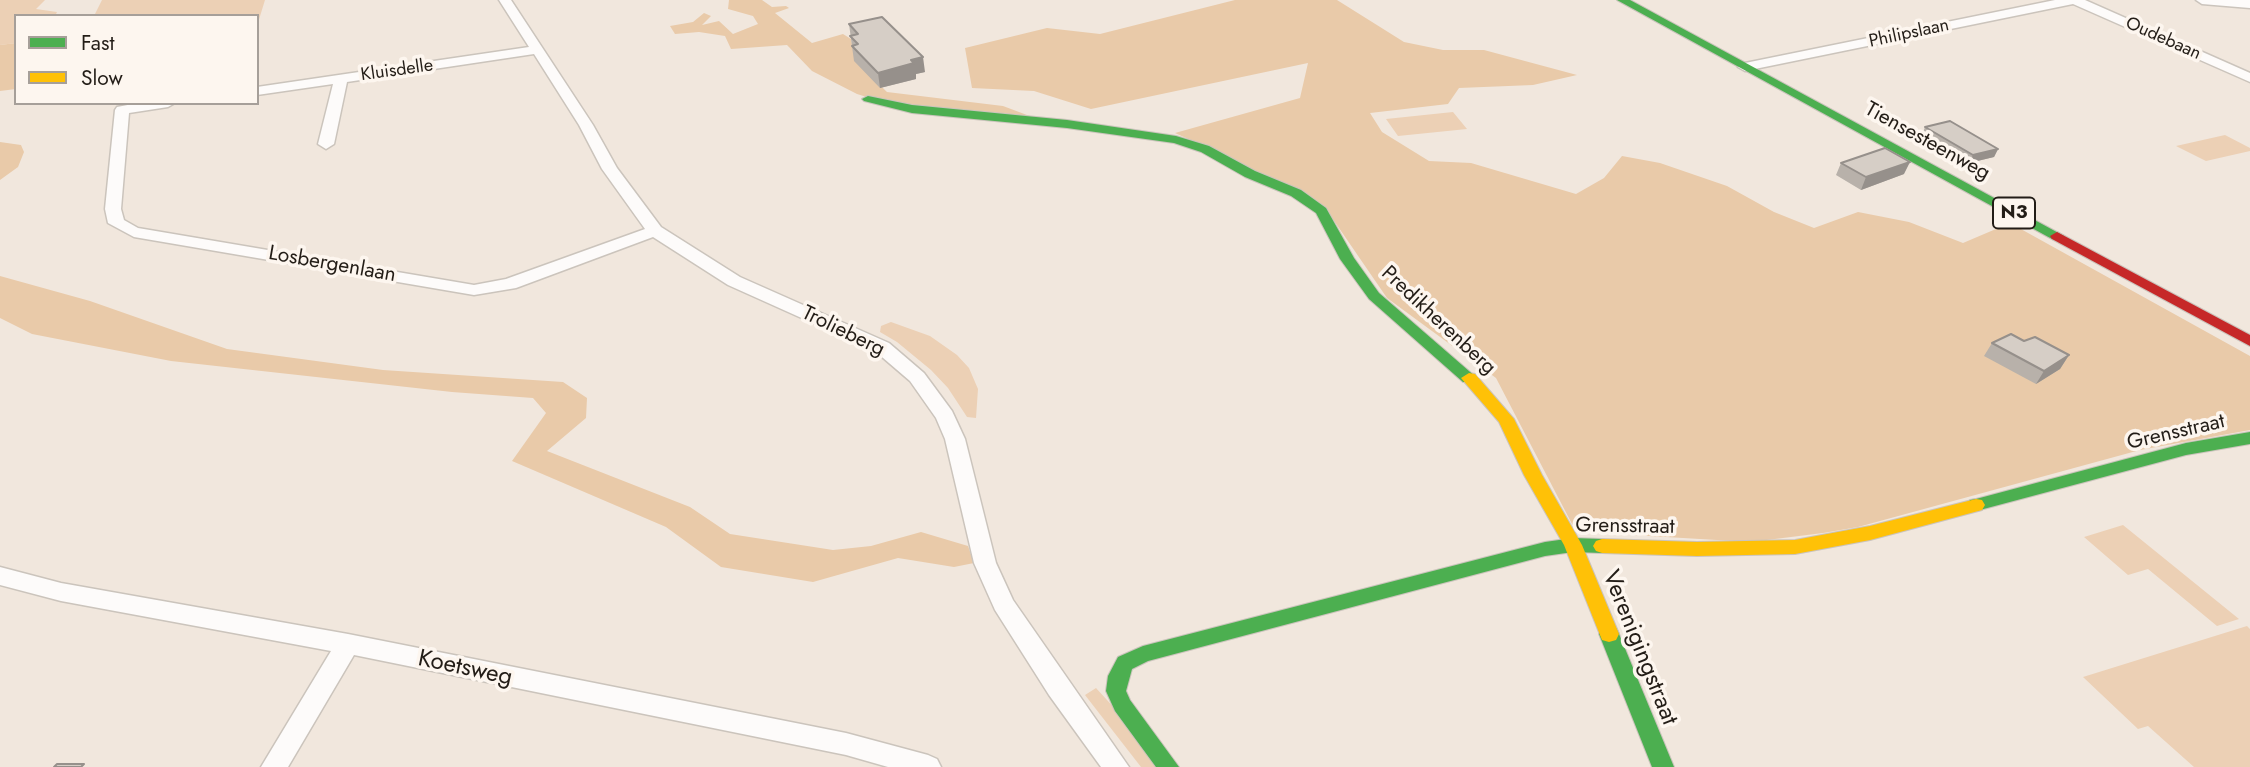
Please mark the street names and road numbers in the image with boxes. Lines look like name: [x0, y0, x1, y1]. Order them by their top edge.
street label: Oudebaan: [2122, 13, 2204, 65]
street label: Philipslaan: [1867, 15, 1951, 53]
street label: Kluisdelle: [359, 55, 435, 87]
street label: Tiensesteenweg: [1860, 97, 1994, 187]
road number: N3: [1993, 197, 2035, 228]
street label: Losbergenlaan: [266, 241, 398, 289]
street label: Predikherenberg: [1375, 261, 1501, 381]
street label: Trolieberg: [797, 301, 889, 363]
street label: Grensstraat: [2125, 410, 2227, 456]
street label: Grensstraat: [1575, 514, 1675, 540]
street label: Verenigingstraat: [1595, 567, 1683, 729]
street label: Koetsweg: [415, 645, 515, 693]

